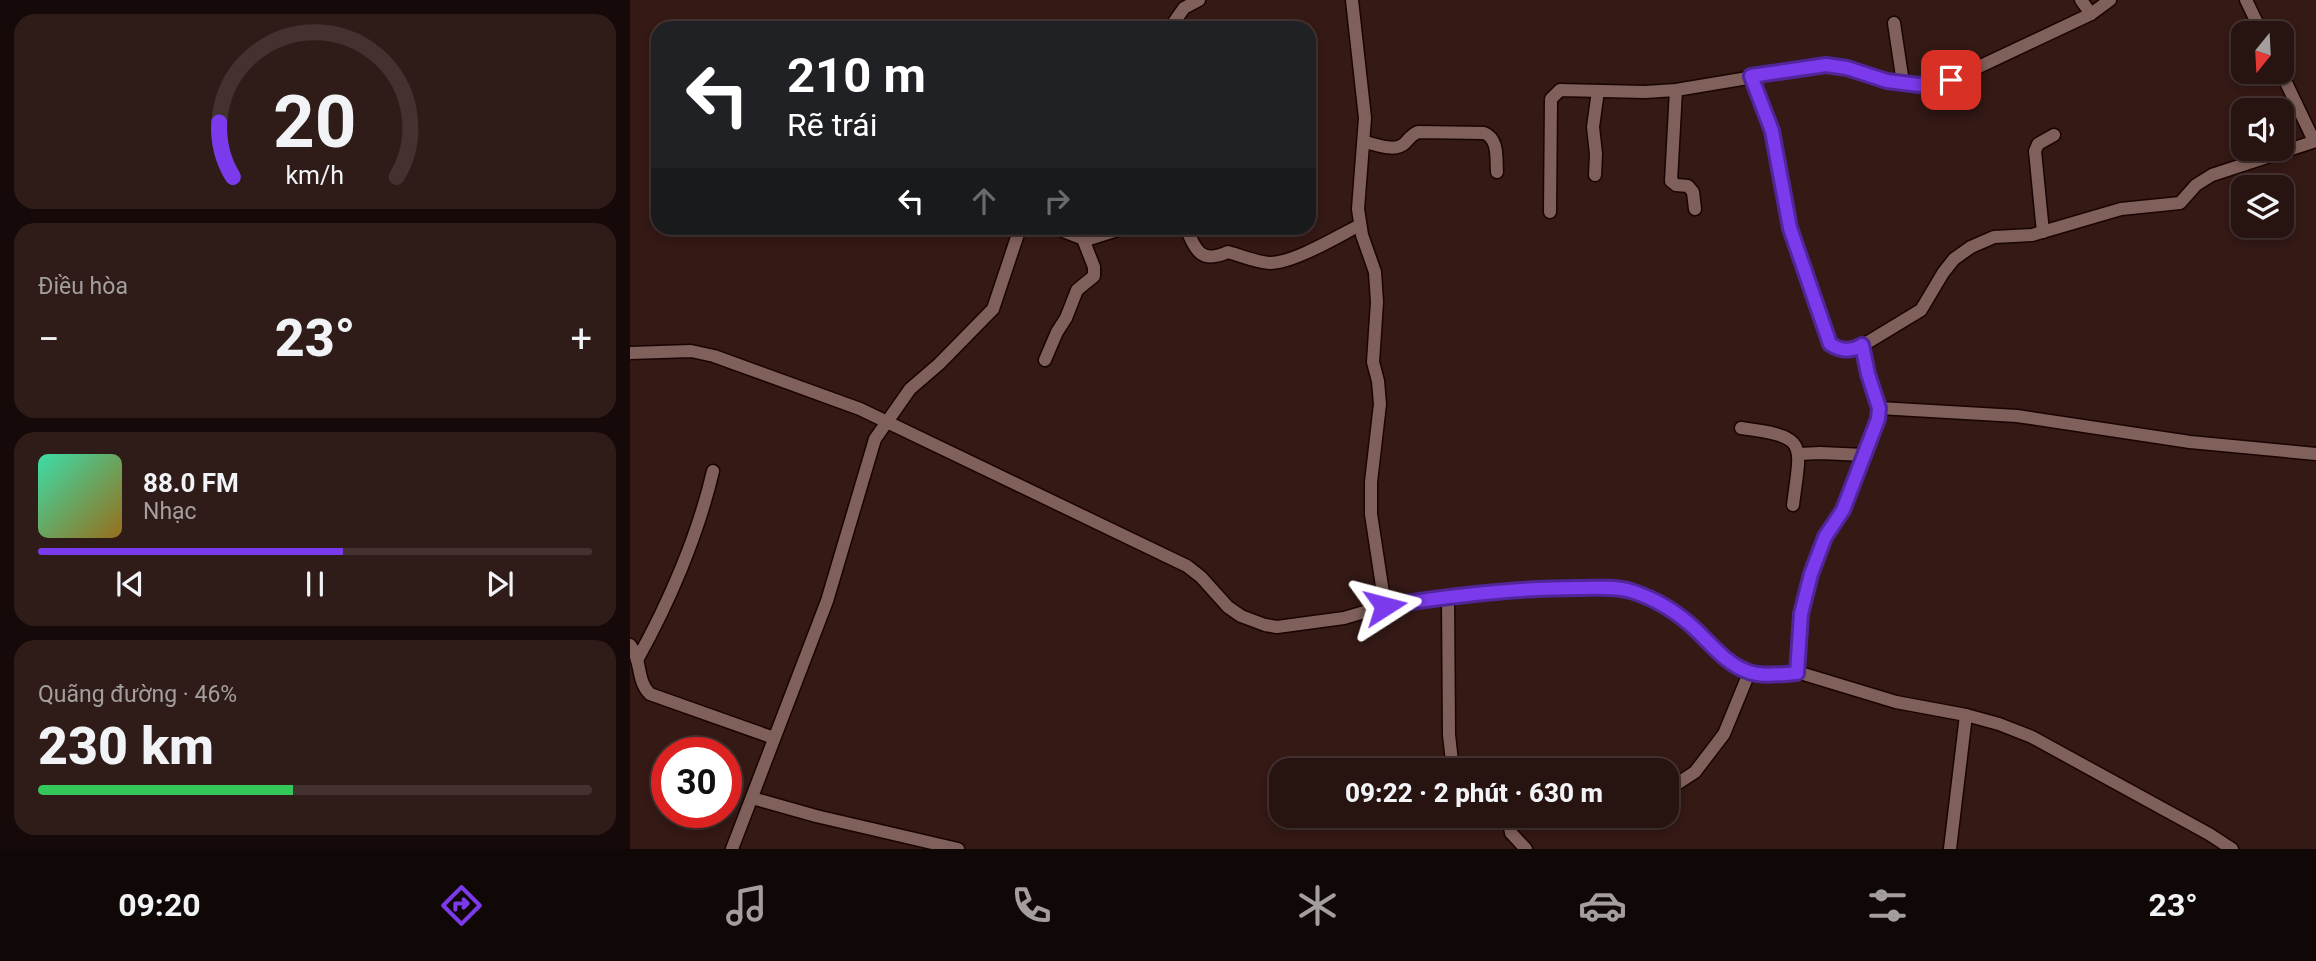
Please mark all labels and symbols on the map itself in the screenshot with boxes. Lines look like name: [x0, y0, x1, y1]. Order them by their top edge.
north arrow: [2231, 21, 2294, 84]
pin: [1921, 50, 1981, 110]
position arrow: [1348, 569, 1422, 643]
speed limit sign: 30: [651, 737, 742, 828]

